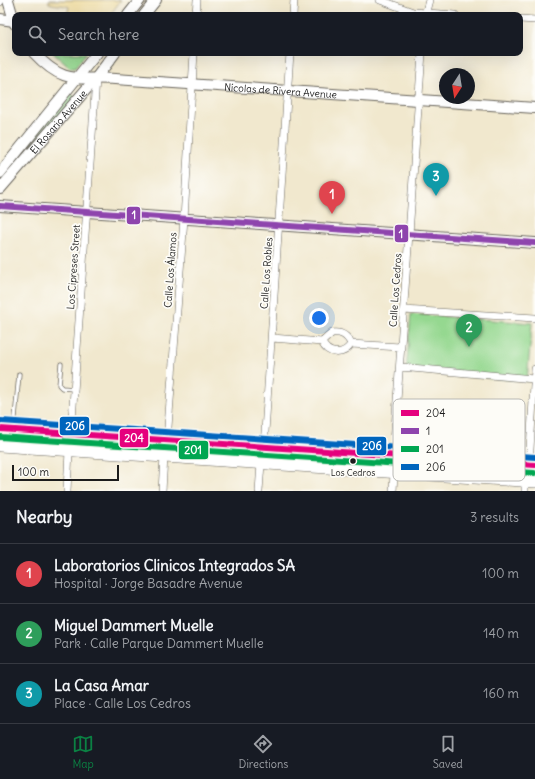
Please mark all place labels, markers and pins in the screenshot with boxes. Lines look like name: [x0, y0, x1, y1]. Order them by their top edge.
pin: 3: [423, 163, 449, 196]
pin: 1: [319, 181, 345, 214]
pin: 2: [456, 314, 482, 347]
marker: Los Cedros: [348, 456, 358, 466]
place label: Los Cedros: [331, 467, 375, 478]

